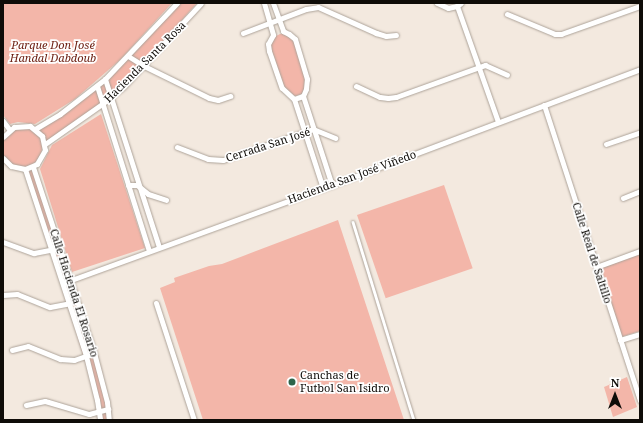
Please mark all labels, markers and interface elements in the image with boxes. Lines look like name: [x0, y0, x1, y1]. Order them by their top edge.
street label: Hacienda Santa Rosa: [102, 19, 188, 105]
park label: Parque Don José Handal Dabdoub: [10, 39, 96, 65]
street label: Cerrada San José: [224, 125, 312, 165]
street label: Hacienda San José Viñedo: [286, 148, 418, 206]
street label: Calle Real de Saltillo: [569, 201, 615, 305]
street label: Calle Hacienda El Rosario: [47, 227, 101, 359]
place label: Canchas de Futbol San Isidro: [300, 369, 390, 395]
north arrow: [595, 375, 635, 415]
text: N: [611, 375, 619, 390]
marker: Canchas de Futbol San Isidro: [287, 377, 297, 387]

